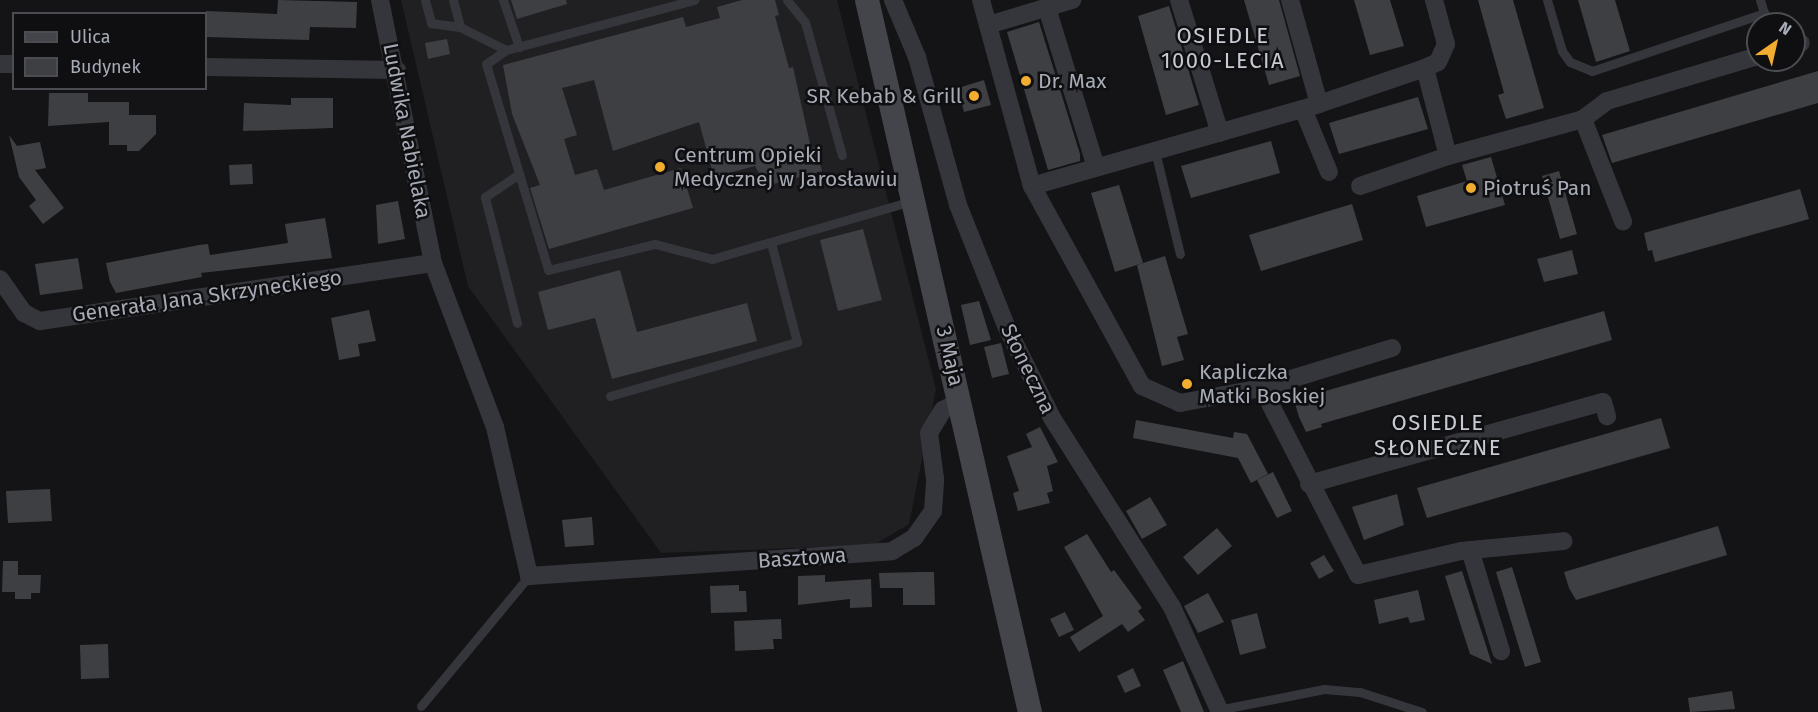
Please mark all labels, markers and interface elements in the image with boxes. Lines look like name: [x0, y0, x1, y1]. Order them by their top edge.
legend: [12, 12, 207, 90]
north arrow: [1746, 12, 1806, 72]
text: N: [1776, 17, 1795, 39]
district label: OSIEDLE 1000-LECIA: [1161, 22, 1285, 74]
text: Ulica: [70, 26, 110, 48]
street label: Ludwika Nabielaka: [378, 41, 436, 221]
text: Budynek: [70, 56, 141, 78]
place label: Dr. Max: [1038, 68, 1107, 94]
marker: Dr. Max: [1019, 74, 1033, 88]
place label: SR Kebab & Grill: [807, 83, 962, 109]
marker: SR Kebab & Grill: [967, 89, 981, 103]
place label: Centrum Opieki Medycznej w Jarosławiu: [674, 142, 898, 192]
marker: Centrum Opieki Medycznej w Jarosławiu: [651, 158, 669, 176]
place label: Piotruś Pan: [1483, 175, 1591, 201]
marker: Piotruś Pan: [1464, 181, 1478, 195]
street label: Generała Jana Skrzyneckiego: [71, 265, 343, 327]
street label: Słoneczna: [995, 320, 1061, 418]
street label: 3 Maja: [931, 323, 969, 389]
place label: Kapliczka Matki Boskiej: [1199, 359, 1325, 409]
marker: Kapliczka Matki Boskiej: [1180, 377, 1194, 391]
district label: OSIEDLE SŁONECZNE: [1374, 409, 1502, 460]
street label: Basztowa: [757, 542, 847, 574]

